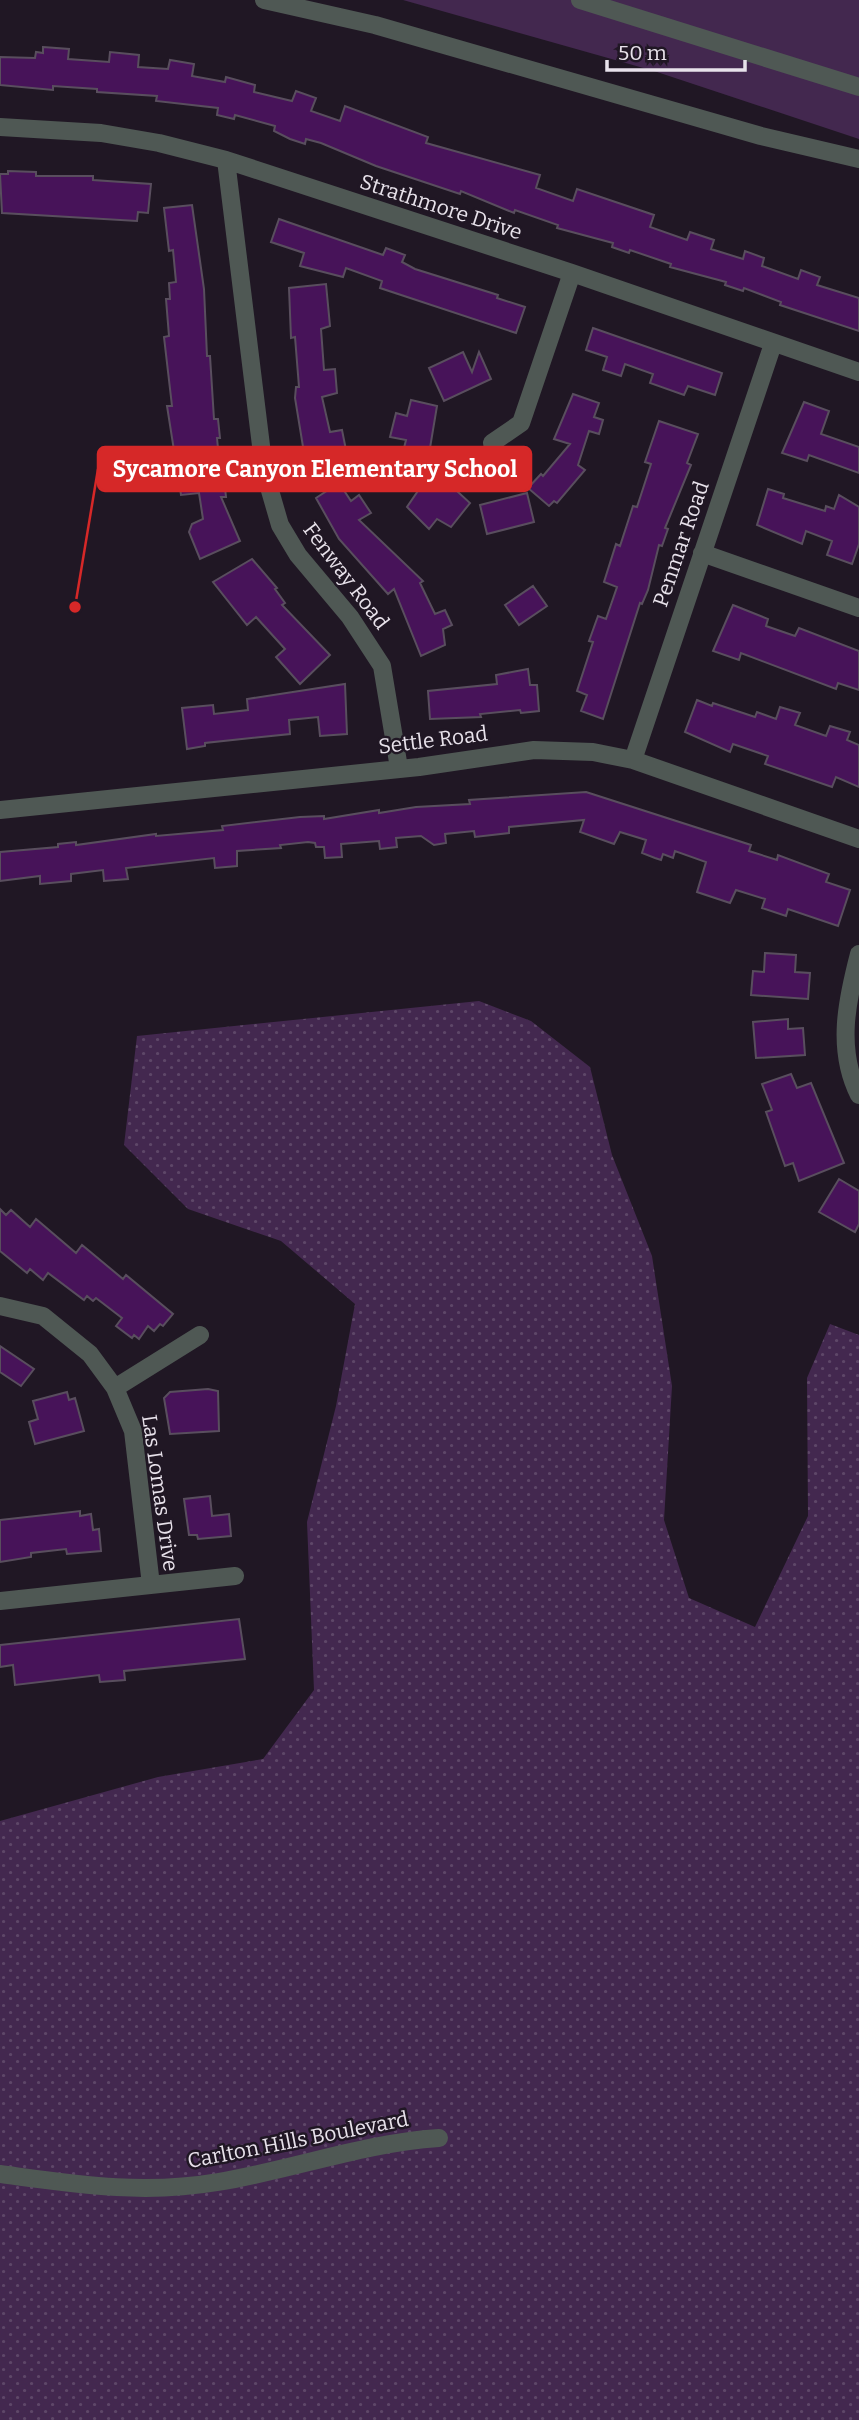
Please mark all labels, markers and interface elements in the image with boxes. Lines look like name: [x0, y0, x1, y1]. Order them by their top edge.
scale bar: [607, 28, 745, 72]
text: 50 m: [618, 40, 667, 66]
street label: Strathmore Drive: [357, 169, 525, 245]
callout: Sycamore Canyon Elementary School: [98, 447, 531, 491]
text: Sycamore Canyon Elementary School: [113, 455, 517, 483]
street label: Penmar Road: [647, 478, 715, 610]
street label: Fenway Road: [297, 517, 395, 635]
street label: Settle Road: [377, 720, 489, 760]
street label: Las Lomas Drive: [136, 1413, 184, 1573]
street label: Carlton Hills Boulevard: [185, 2106, 411, 2174]

